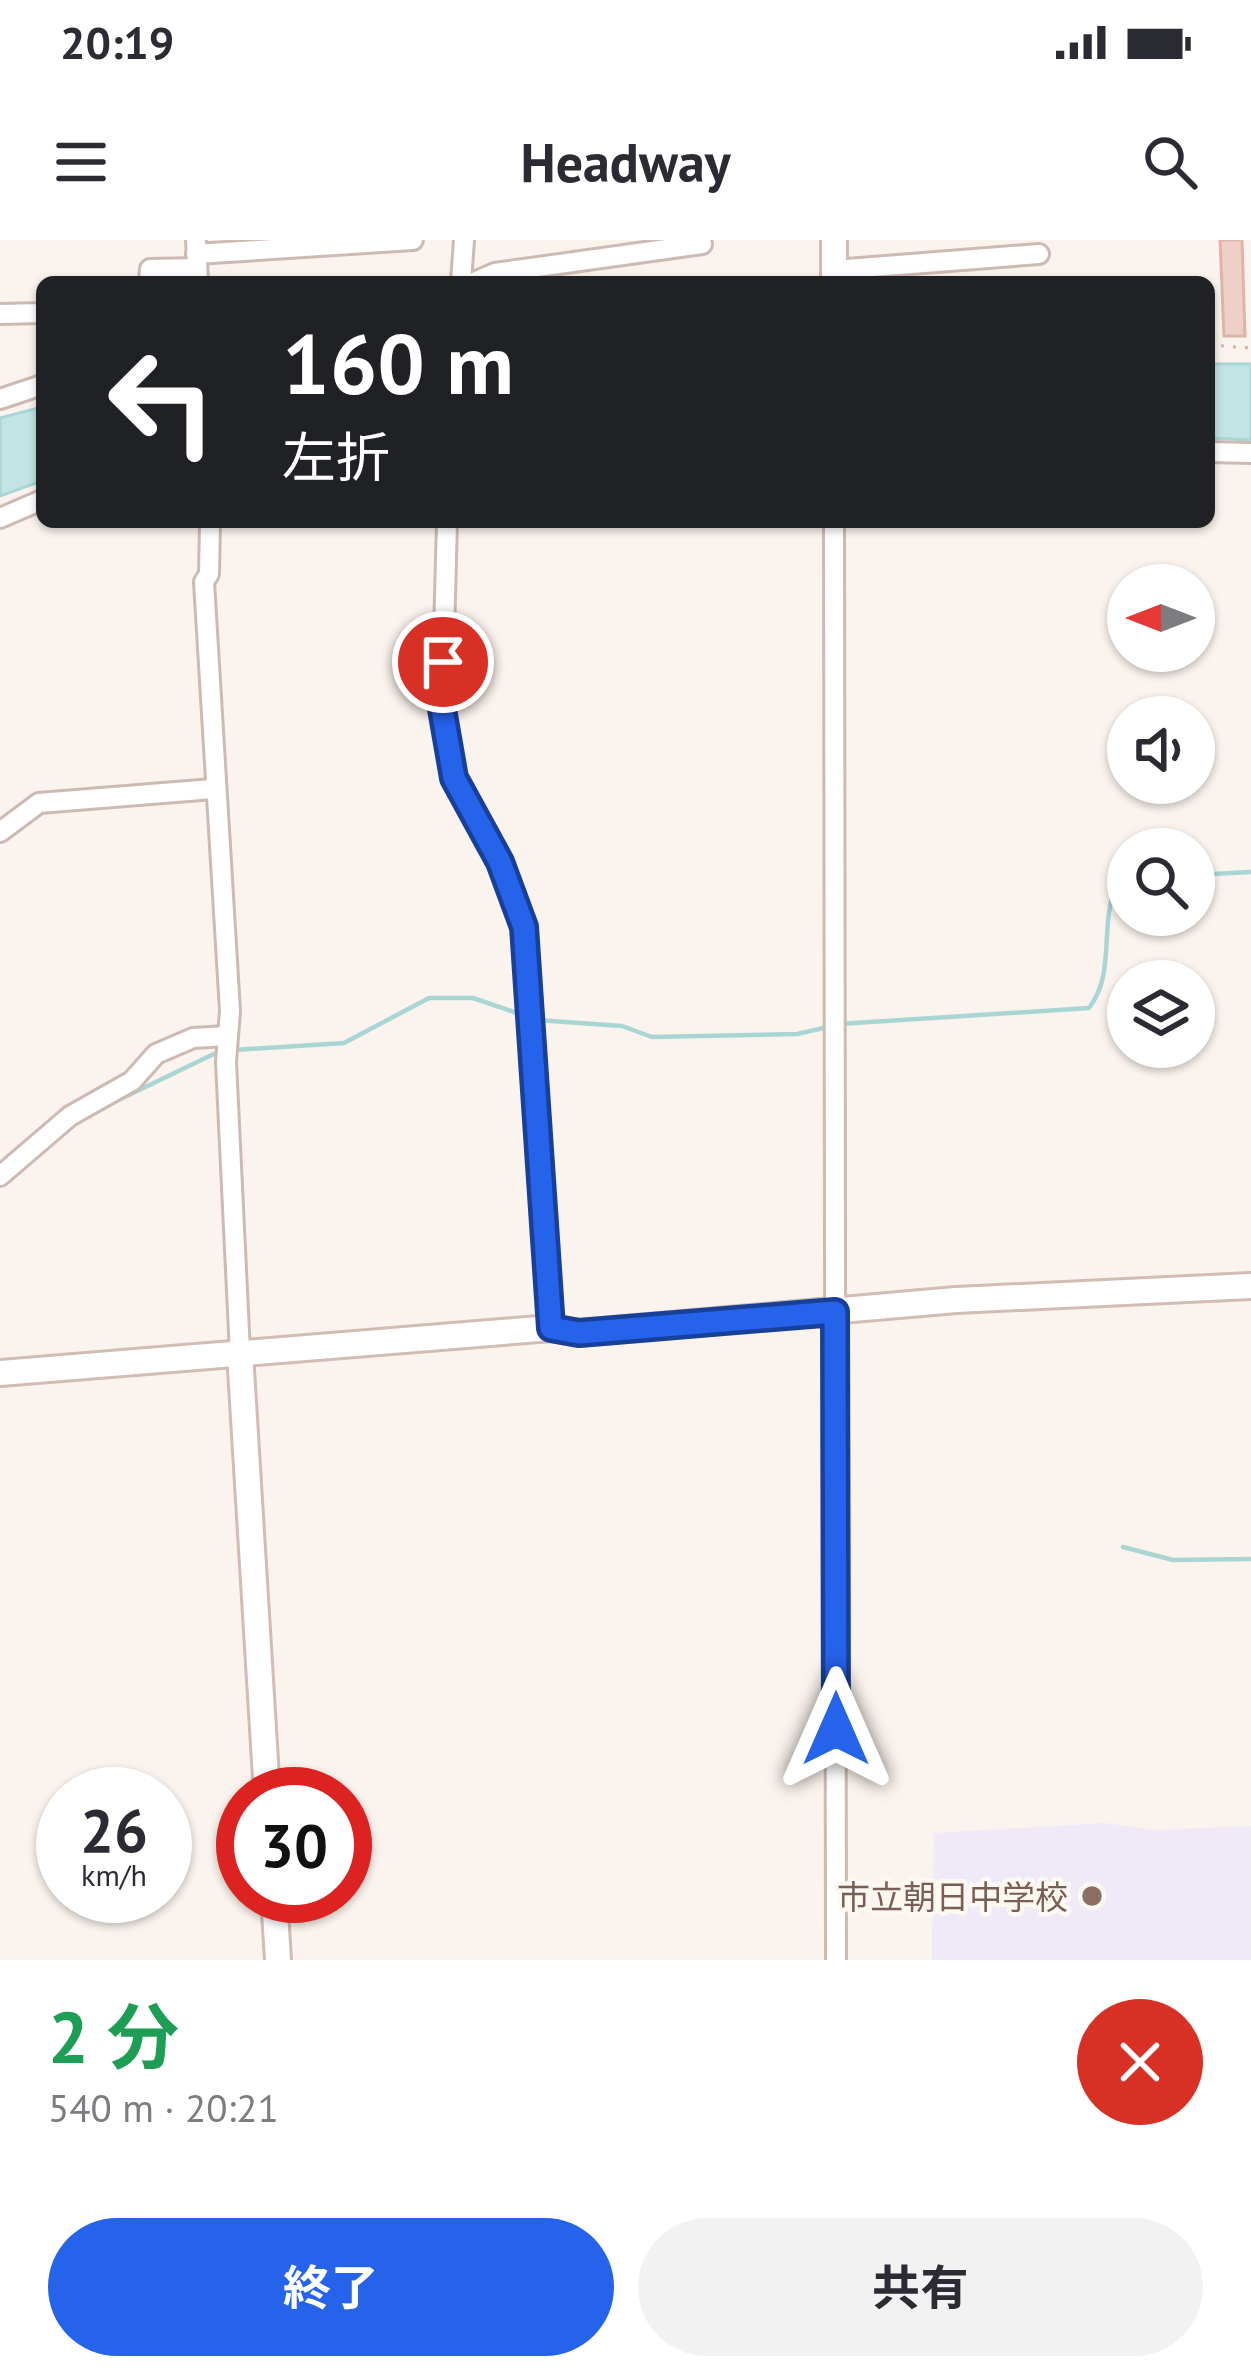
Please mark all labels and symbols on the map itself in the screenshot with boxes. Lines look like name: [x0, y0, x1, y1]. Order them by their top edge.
north arrow: [1107, 564, 1215, 672]
pin: [392, 611, 494, 713]
position arrow: [773, 1666, 899, 1792]
speed limit sign: 30: [216, 1767, 372, 1923]
place label: 市立朝日中学校: [837, 1875, 1068, 1918]
marker: 市立朝日中学校: [1079, 1883, 1105, 1909]

